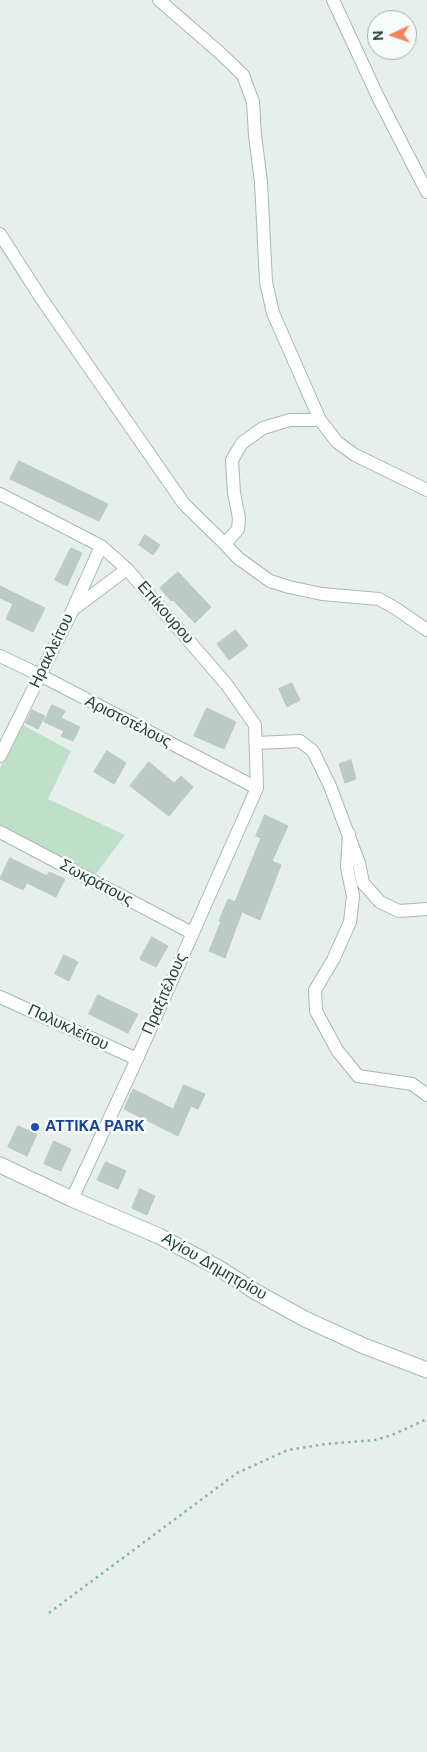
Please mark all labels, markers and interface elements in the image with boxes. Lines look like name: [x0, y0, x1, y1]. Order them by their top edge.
north arrow: [367, 10, 417, 60]
text: N: [369, 30, 387, 41]
street label: Επίκουρου: [133, 578, 197, 648]
street label: Ηρακλείτου: [26, 611, 78, 691]
street label: Αριστοτέλους: [82, 692, 174, 752]
street label: Σωκράτους: [56, 856, 136, 910]
street label: Πραξιτέλους: [138, 950, 192, 1038]
street label: Πολυκλείτου: [25, 1001, 111, 1055]
place label: ATTIKA PARK: [45, 1117, 145, 1137]
marker: ATTIKA PARK: [29, 1121, 41, 1133]
street label: Αγίου Δημητρίου: [158, 1229, 270, 1305]

